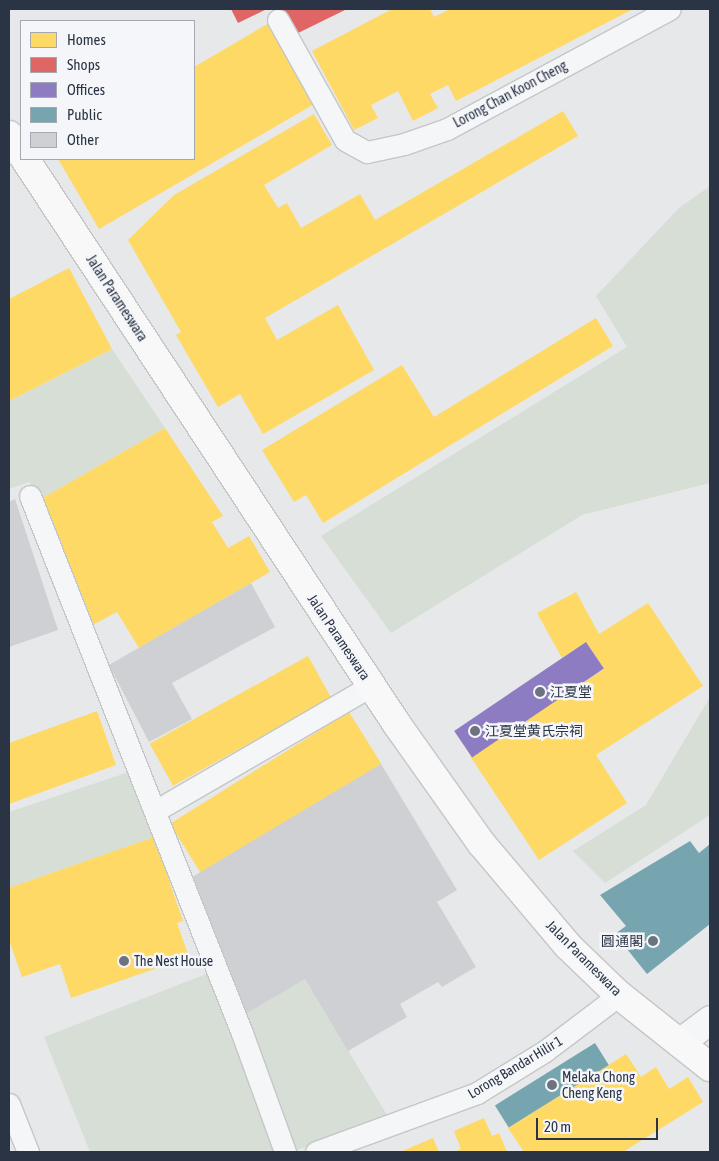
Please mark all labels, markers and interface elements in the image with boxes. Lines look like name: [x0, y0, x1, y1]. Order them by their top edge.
legend: [20, 20, 195, 160]
text: Homes: [67, 31, 106, 48]
text: Shops: [67, 56, 100, 73]
street label: Lorong Chan Koon Cheng: [450, 57, 570, 131]
text: Offices: [67, 81, 105, 98]
text: Public: [67, 106, 102, 123]
text: Other: [67, 131, 99, 148]
street label: Jalan Parameswara: [83, 252, 151, 344]
street label: Jalan Parameswara: [304, 591, 374, 683]
place label: 江夏堂: [550, 684, 592, 700]
marker: 江夏堂: [534, 686, 546, 698]
place label: 江夏堂黄氏宗祠: [485, 723, 583, 739]
marker: 江夏堂黄氏宗祠: [469, 725, 481, 737]
street label: Jalan Parameswara: [543, 917, 625, 999]
place label: 圓通閣: [601, 933, 643, 949]
marker: 圓通閣: [647, 935, 659, 947]
place label: The Nest House: [134, 953, 213, 969]
marker: The Nest House: [118, 955, 130, 967]
street label: Lorong Bandar Hilir 1: [465, 1032, 565, 1102]
place label: Melaka Chong Cheng Keng: [562, 1069, 635, 1102]
marker: Melaka Chong Cheng Keng: [546, 1079, 558, 1091]
scale bar: [539, 1108, 662, 1140]
text: 20 m: [544, 1118, 571, 1135]

